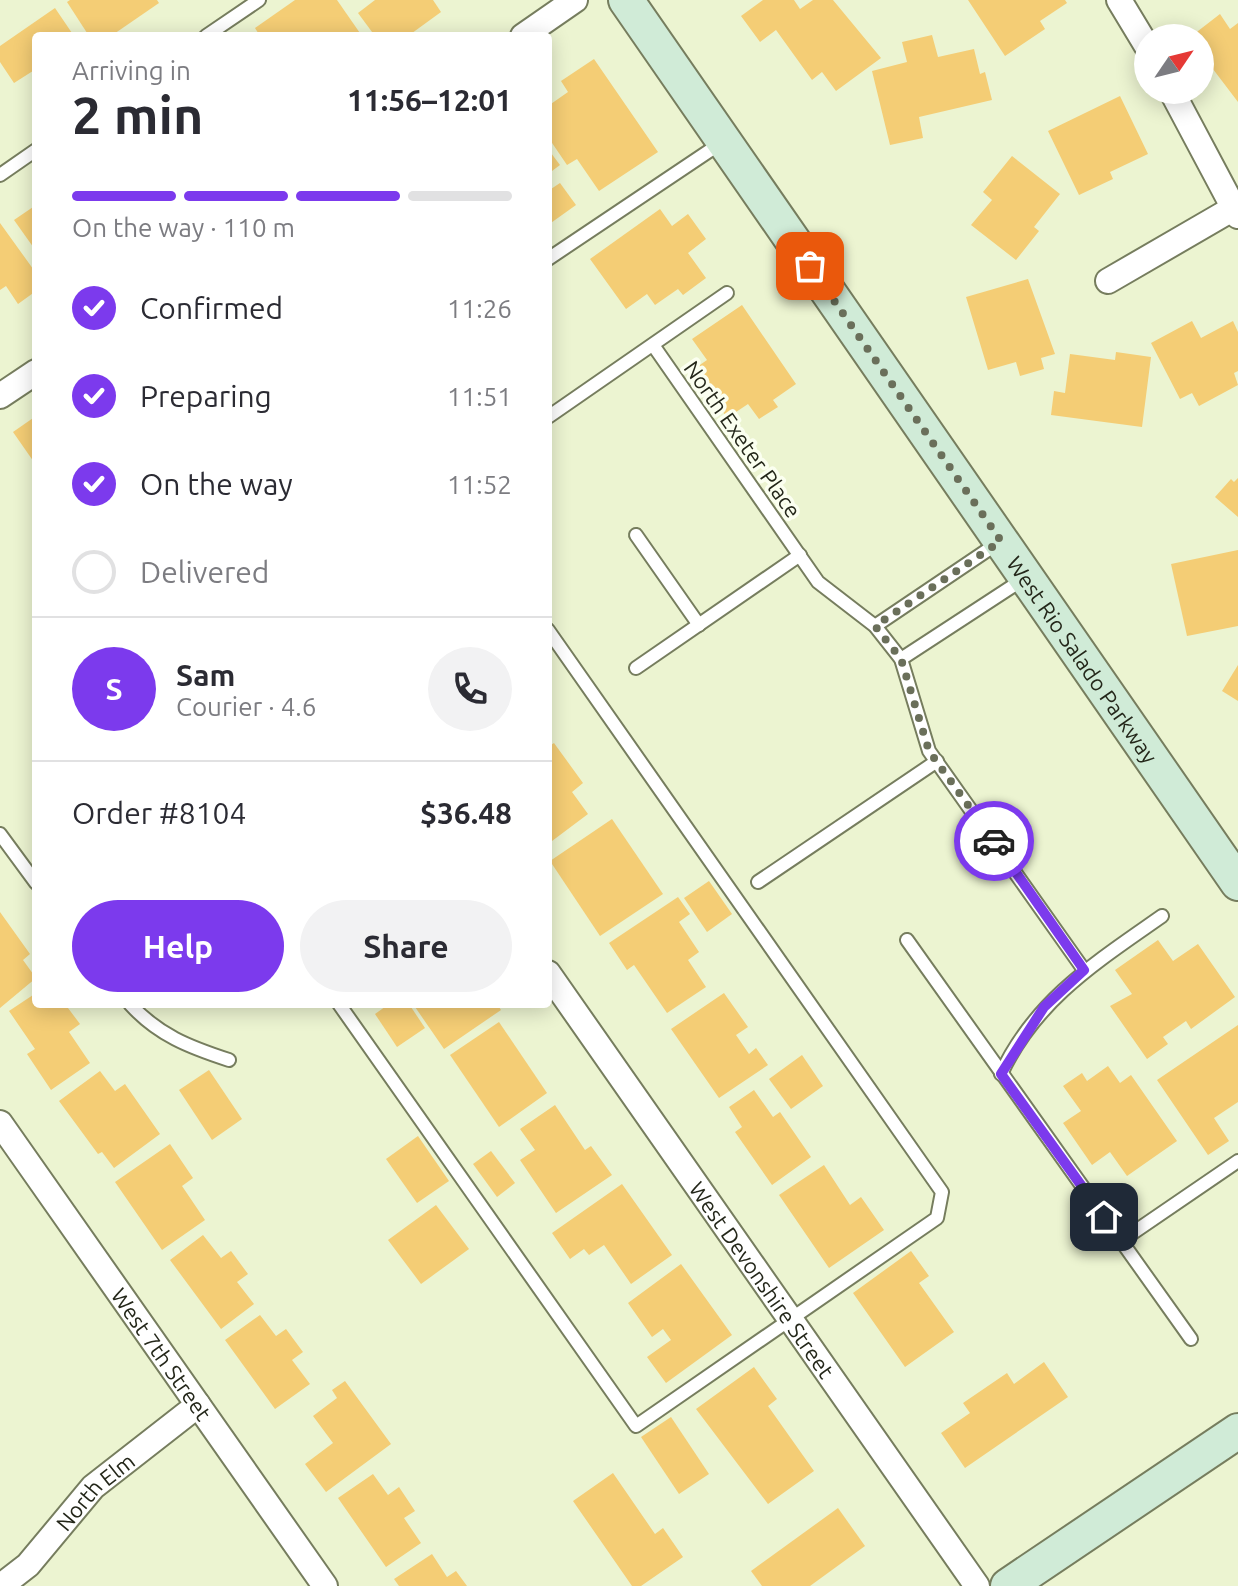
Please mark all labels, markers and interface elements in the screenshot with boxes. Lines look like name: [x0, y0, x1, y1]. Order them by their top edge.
north arrow: [1134, 24, 1214, 104]
map controls: [1134, 24, 1214, 104]
text: Arriving in: [72, 56, 191, 85]
text: 11:56–12:01: [347, 83, 512, 117]
text: 2 min: [72, 86, 203, 144]
text: On the way · 110 m: [72, 213, 295, 242]
pin: [776, 232, 844, 300]
icon: bag: [788, 244, 832, 288]
icon: check: [72, 286, 116, 330]
text: Confirmed: [140, 291, 283, 325]
text: 11:26: [447, 294, 512, 323]
street label: North Exeter Place: [680, 356, 806, 522]
icon: check: [72, 374, 116, 418]
text: Preparing: [140, 379, 272, 413]
text: 11:51: [447, 382, 512, 411]
icon: check: [72, 462, 116, 506]
text: On the way: [140, 467, 293, 501]
text: 11:52: [447, 470, 512, 499]
street label: West Rio Salado Parkway: [1003, 551, 1163, 768]
text: Delivered: [140, 555, 269, 589]
button: phone: [428, 647, 512, 731]
text: Sam: [176, 658, 235, 692]
text: S: [105, 672, 123, 706]
text: Courier · 4.6: [176, 692, 316, 721]
text: Order #8104: [72, 796, 246, 830]
text: $36.48: [420, 796, 512, 830]
courier: [954, 801, 1034, 881]
icon: car: [972, 819, 1016, 863]
button: Help: [72, 900, 284, 992]
button: Share: [300, 900, 512, 992]
street label: West Devonshire Street: [685, 1176, 840, 1383]
pin: [1070, 1183, 1138, 1251]
icon: home: [1082, 1195, 1126, 1239]
street label: West 7th Street: [107, 1283, 217, 1425]
street label: North Elm: [50, 1447, 139, 1535]

